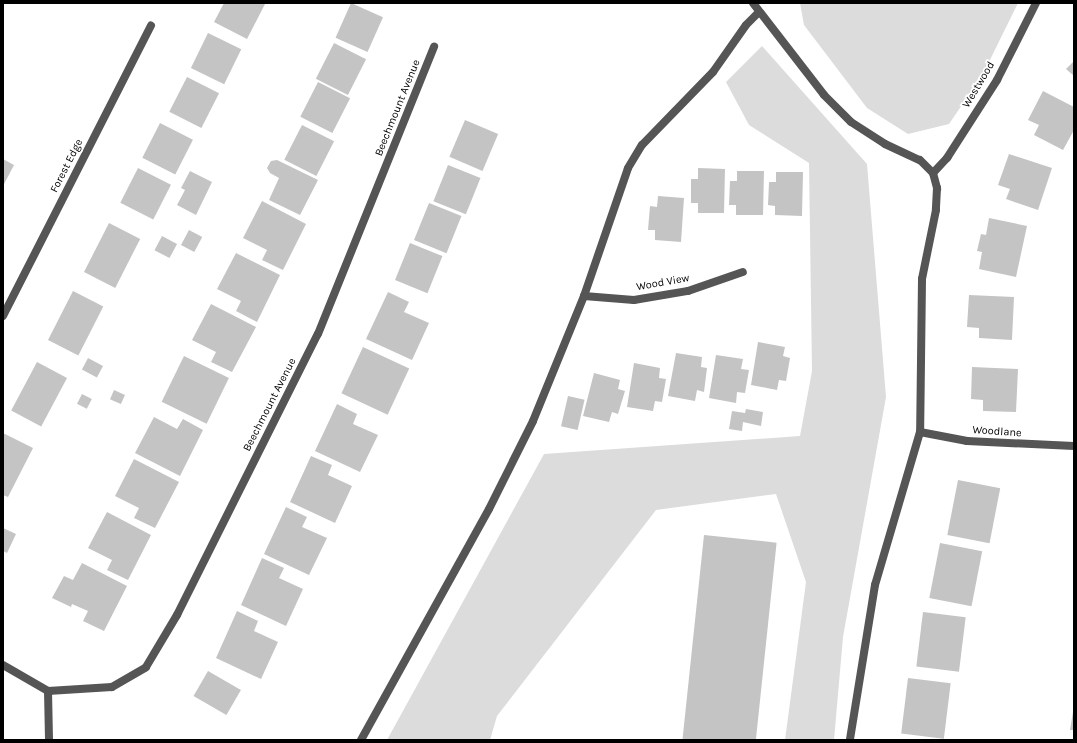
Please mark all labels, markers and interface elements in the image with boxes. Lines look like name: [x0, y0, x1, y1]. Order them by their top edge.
street label: Beechmount Avenue: [373, 58, 423, 158]
street label: Westwood: [960, 60, 998, 110]
street label: Forest Edge: [48, 137, 86, 195]
street label: Wood View: [635, 272, 691, 294]
street label: Beechmount Avenue: [241, 356, 299, 454]
street label: Woodlane: [972, 424, 1022, 440]

